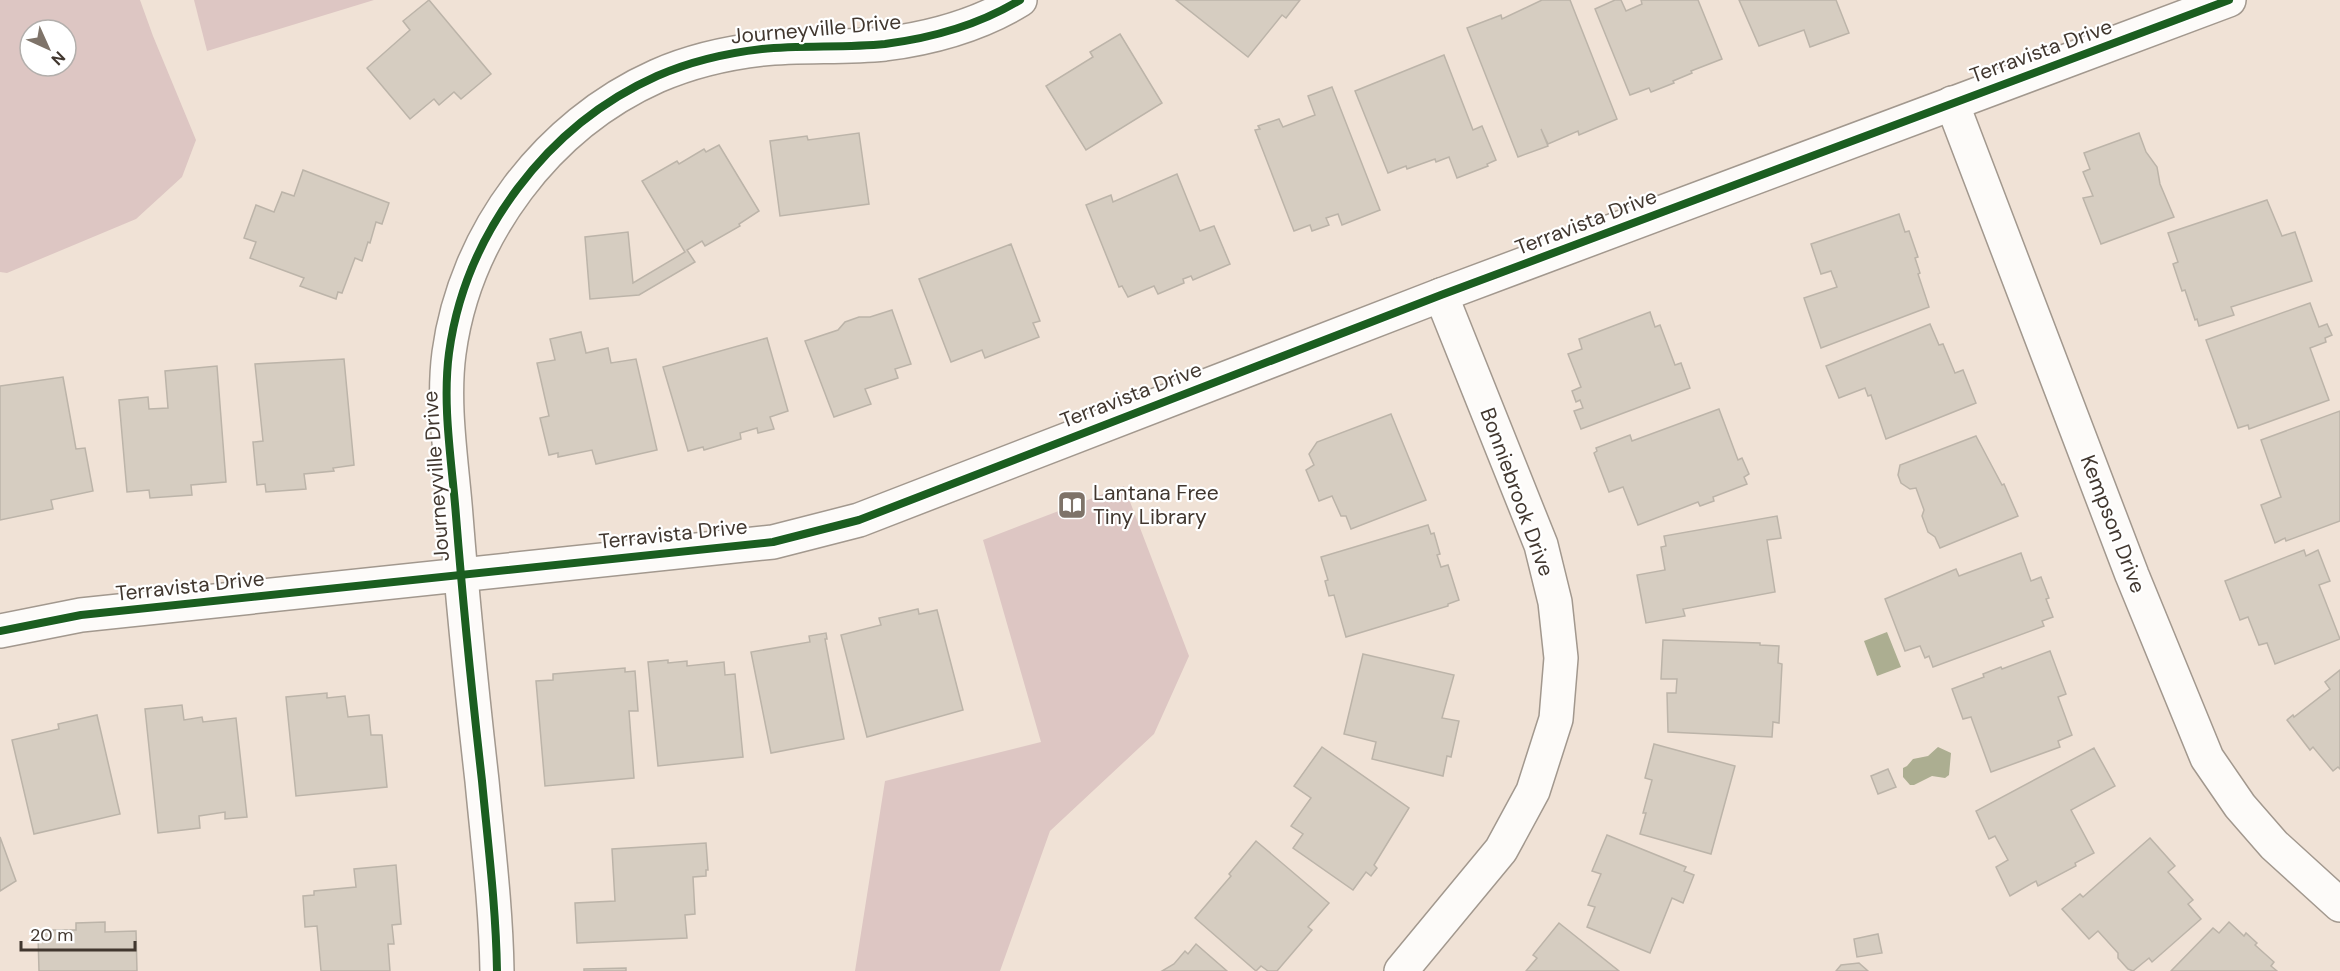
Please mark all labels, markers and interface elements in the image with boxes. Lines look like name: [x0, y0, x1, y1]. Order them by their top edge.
street label: Journeyville Drive: [730, 8, 902, 50]
street label: Terravista Drive: [1966, 12, 2116, 90]
north arrow: [18, 18, 78, 78]
text: N: [47, 47, 70, 70]
street label: Terravista Drive: [1511, 182, 1661, 262]
street label: Terravista Drive: [1056, 355, 1206, 435]
street label: Journeyville Drive: [416, 390, 456, 562]
street label: Bonniebrook Drive: [1473, 404, 1561, 580]
street label: Kempson Drive: [2074, 451, 2152, 597]
place label: Lantana Free Tiny Library: [1093, 479, 1219, 531]
library icon: Lantana Free Tiny Library: [1056, 489, 1088, 521]
street label: Terravista Drive: [597, 512, 749, 556]
street label: Terravista Drive: [114, 564, 266, 608]
scale bar: [21, 914, 135, 952]
text: 20 m: [30, 923, 73, 947]

